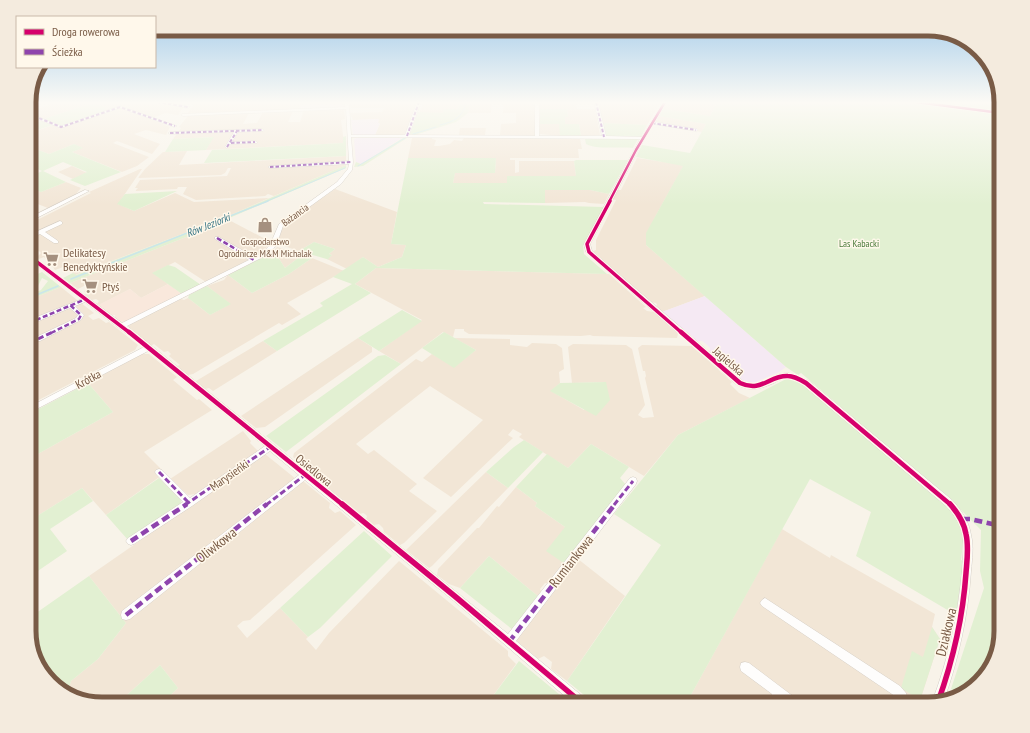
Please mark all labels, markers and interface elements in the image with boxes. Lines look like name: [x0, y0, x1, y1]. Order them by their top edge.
legend: [16, 16, 156, 68]
text: Droga rowerowa: [52, 24, 120, 39]
text: Ścieżka: [52, 44, 83, 59]
street label: Bażancia: [279, 201, 311, 229]
water label: Rów Jeziorki: [184, 209, 233, 240]
shop icon: Gospodarstwo Ogrodnicze M&M Michalak: [256, 216, 274, 234]
place label: Gospodarstwo Ogrodnicze M&M Michalak: [218, 235, 312, 260]
park label: Las Kabacki: [839, 237, 879, 250]
place label: Delikatesy Benedyktyńskie: [63, 245, 128, 274]
supermarket icon: Delikatesy Benedyktyńskie: [42, 250, 60, 268]
supermarket icon: Ptyś: [81, 277, 99, 295]
place label: Ptyś: [102, 279, 119, 294]
street label: Jagielska: [709, 343, 748, 379]
street label: Krótka: [73, 366, 104, 392]
street label: Osiedlowa: [293, 451, 336, 490]
street label: Marysieńki: [207, 456, 251, 494]
street label: Oliwkowa: [192, 523, 240, 567]
street label: Rumiankowa: [545, 531, 597, 591]
street label: Działkowa: [932, 606, 960, 658]

